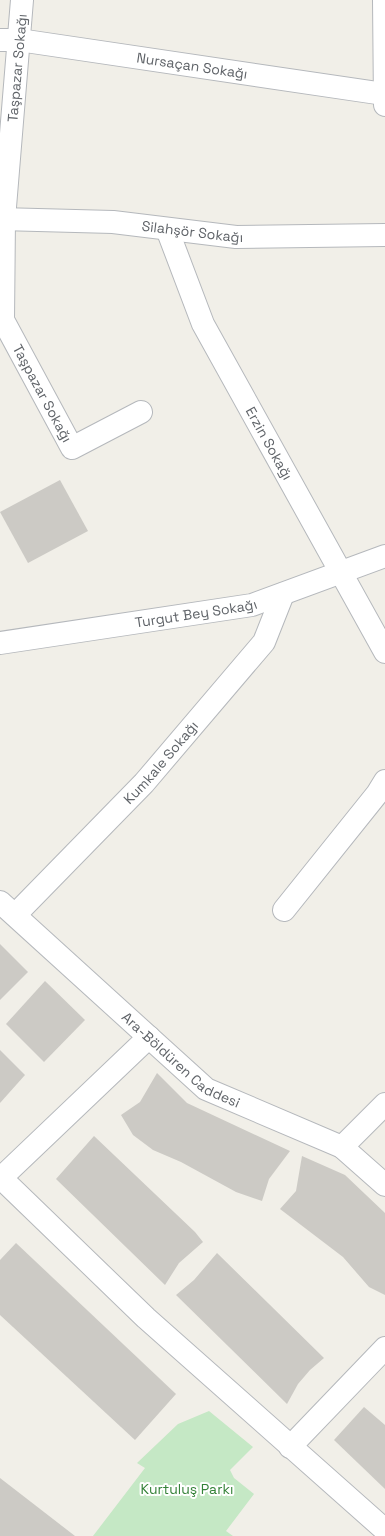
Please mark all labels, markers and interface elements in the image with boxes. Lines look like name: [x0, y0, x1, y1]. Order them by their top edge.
street label: Taşpazar Sokağı: [3, 13, 31, 123]
street label: Nursaçan Sokağı: [136, 49, 249, 83]
street label: Silahşör Sokağı: [141, 217, 243, 246]
street label: Taşpazar Sokağı: [9, 341, 76, 445]
street label: Erzin Sokağı: [242, 403, 297, 483]
street label: Turgut Bey Sokağı: [134, 595, 260, 632]
street label: Kumkale Sokağı: [119, 717, 202, 808]
street label: Ara-Böldüren Caddesi: [118, 1008, 243, 1111]
park label: Kurtuluş Parkı: [141, 1480, 233, 1498]

